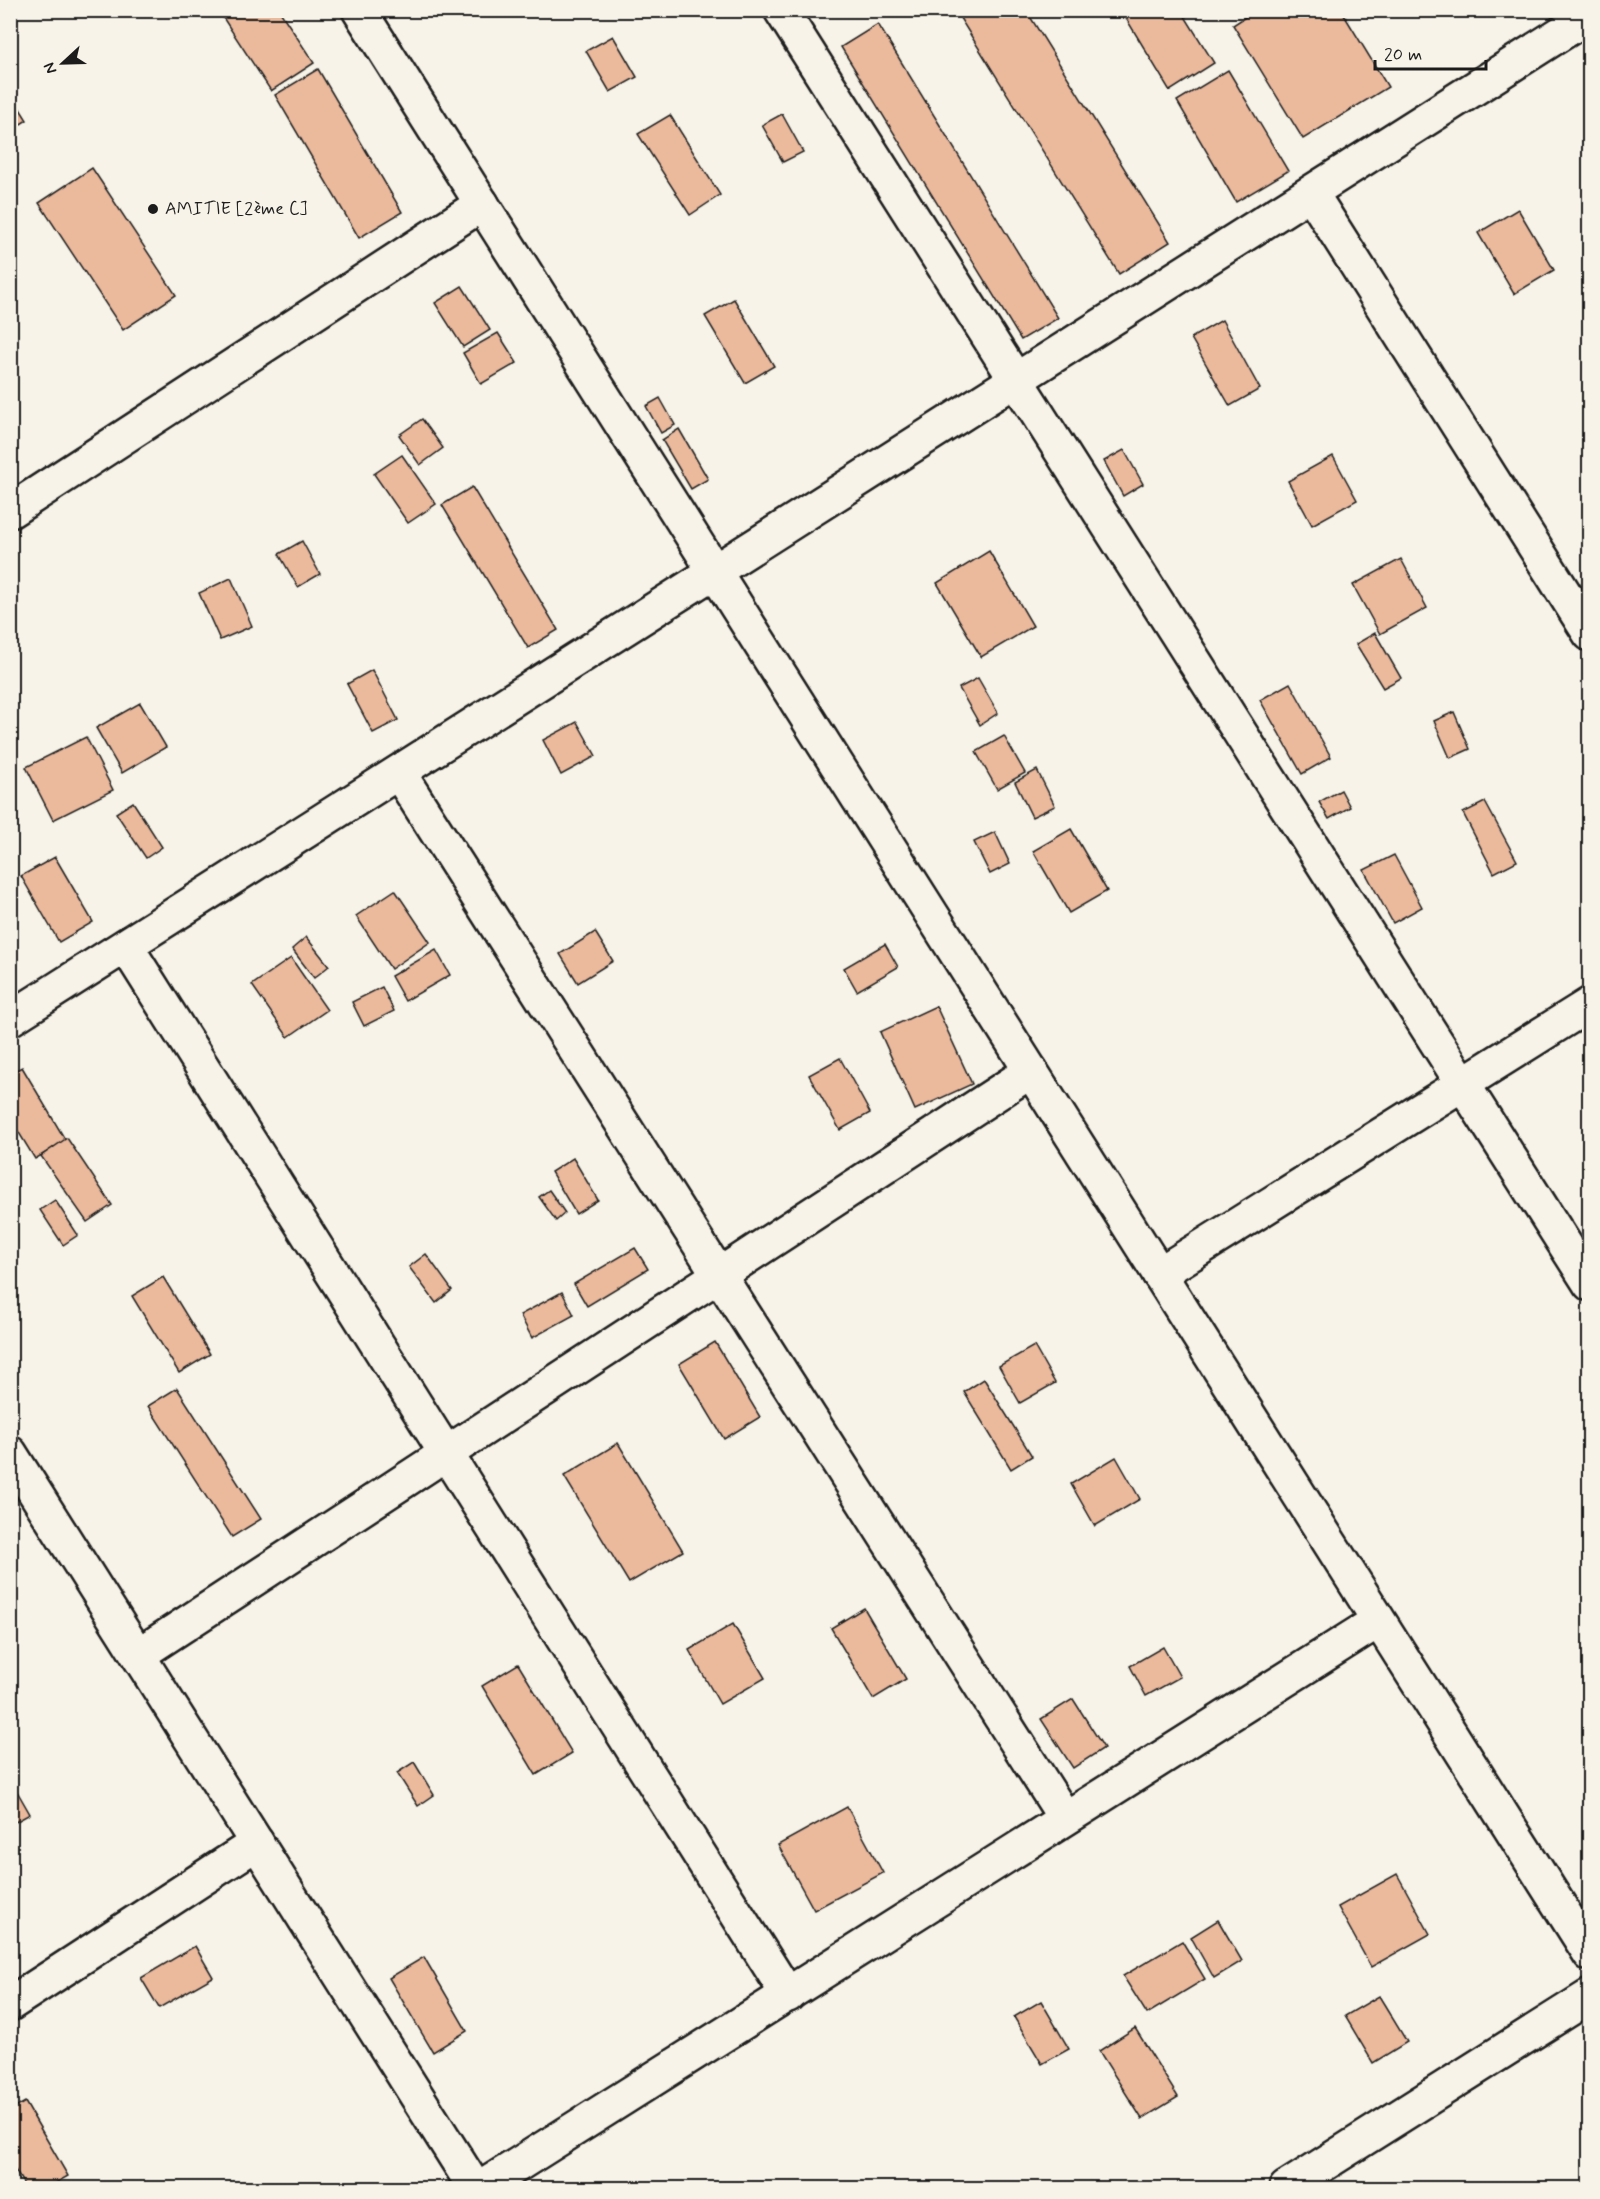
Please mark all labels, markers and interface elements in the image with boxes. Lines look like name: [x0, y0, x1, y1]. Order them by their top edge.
north arrow: [33, 33, 93, 93]
scale bar: [1375, 33, 1486, 71]
text: 20 m: [1384, 43, 1422, 67]
text: N: [39, 59, 62, 77]
place label: AMITIE [2ème C]: [165, 197, 308, 221]
marker: AMITIE [2ème C]: [146, 202, 160, 216]

